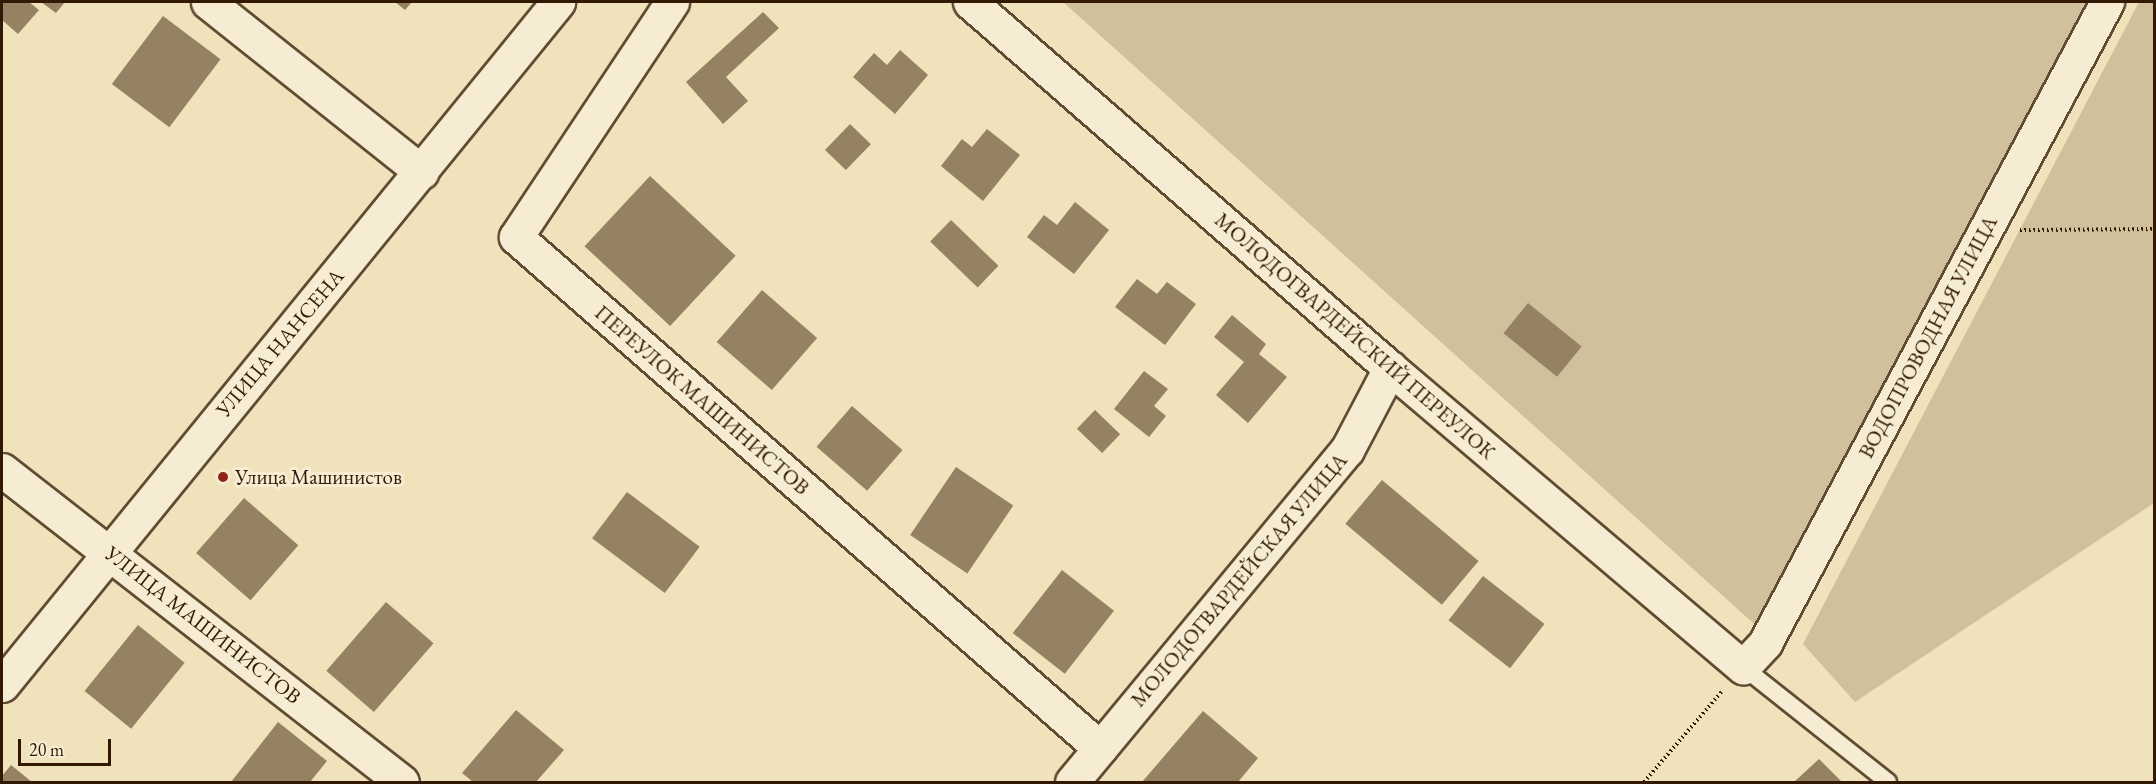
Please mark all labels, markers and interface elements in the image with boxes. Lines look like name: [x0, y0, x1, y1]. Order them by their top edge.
street label: МОЛОДОГВАРДЕЙСКИЙ ПЕРЕУЛОК: [1210, 207, 1500, 465]
street label: ВОДОПРОВОДНАЯ УЛИЦА: [1853, 212, 2003, 462]
street label: УЛИЦА НАНСЕНА: [211, 264, 349, 422]
street label: ПЕРЕУЛОК МАШИНИСТОВ: [589, 300, 815, 500]
street label: МОЛОДОГВАРДЕЙСКАЯ УЛИЦА: [1125, 448, 1353, 712]
place label: Улица Машинистов: [235, 464, 402, 490]
marker: Улица Машинистов: [216, 470, 230, 484]
street label: УЛИЦА МАШИНИСТОВ: [100, 541, 306, 709]
scale bar: [21, 727, 114, 765]
text: 20 m: [29, 738, 64, 761]

